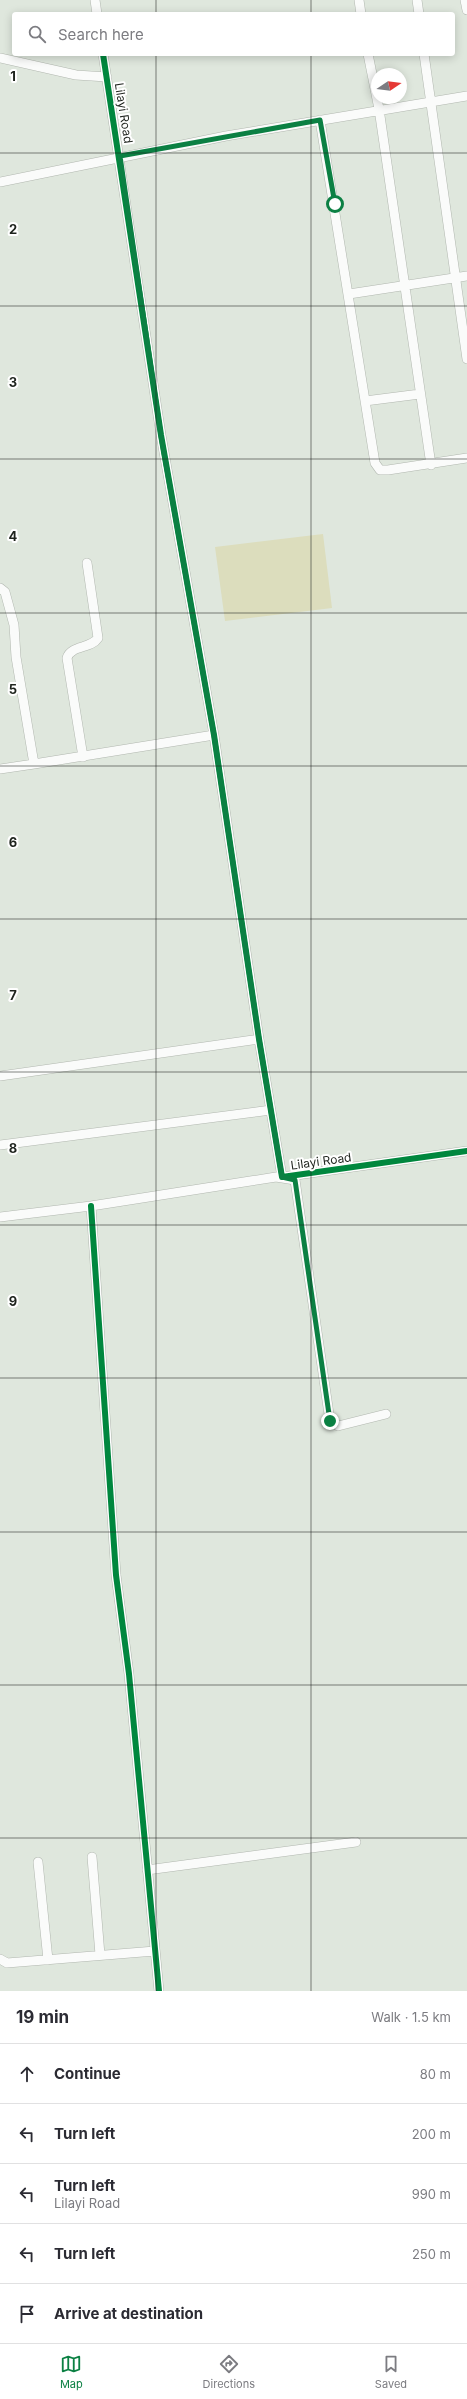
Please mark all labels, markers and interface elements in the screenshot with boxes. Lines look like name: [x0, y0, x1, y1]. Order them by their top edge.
search box: [12, 12, 455, 56]
icon: search: [26, 23, 48, 45]
text: Search here: [58, 25, 144, 44]
text: 1: [10, 68, 16, 84]
north arrow: [371, 68, 407, 104]
street label: Lilayi Road: [112, 82, 136, 144]
route start: [326, 195, 344, 213]
text: 2: [9, 221, 17, 237]
text: 3: [9, 374, 17, 390]
text: 4: [9, 528, 18, 544]
text: 5: [9, 681, 17, 697]
text: 6: [9, 834, 17, 850]
text: 7: [9, 987, 17, 1003]
text: 8: [9, 1140, 17, 1156]
street label: Lilayi Road: [290, 1149, 352, 1173]
text: 9: [9, 1293, 17, 1309]
route end: [321, 1412, 339, 1430]
text: 19 min: [16, 2007, 69, 2027]
text: Walk · 1.5 km: [371, 2009, 451, 2025]
icon: ahead: [16, 2063, 38, 2085]
text: Continue: [54, 2064, 121, 2083]
text: 80 m: [420, 2066, 451, 2082]
icon: left: [16, 2123, 38, 2145]
text: Turn left: [54, 2124, 115, 2143]
text: 200 m: [412, 2126, 451, 2142]
text: Turn left: [54, 2176, 115, 2195]
icon: left: [16, 2183, 38, 2205]
text: 990 m: [412, 2186, 451, 2202]
text: Lilayi Road: [54, 2195, 120, 2211]
icon: left: [16, 2243, 38, 2265]
text: Turn left: [54, 2244, 115, 2263]
text: 250 m: [412, 2246, 451, 2262]
icon: arrive: [16, 2303, 38, 2325]
text: Arrive at destination: [54, 2304, 203, 2323]
tab: Map: [60, 2353, 83, 2391]
tab: Directions: [203, 2353, 255, 2391]
tab: Saved: [375, 2353, 407, 2391]

